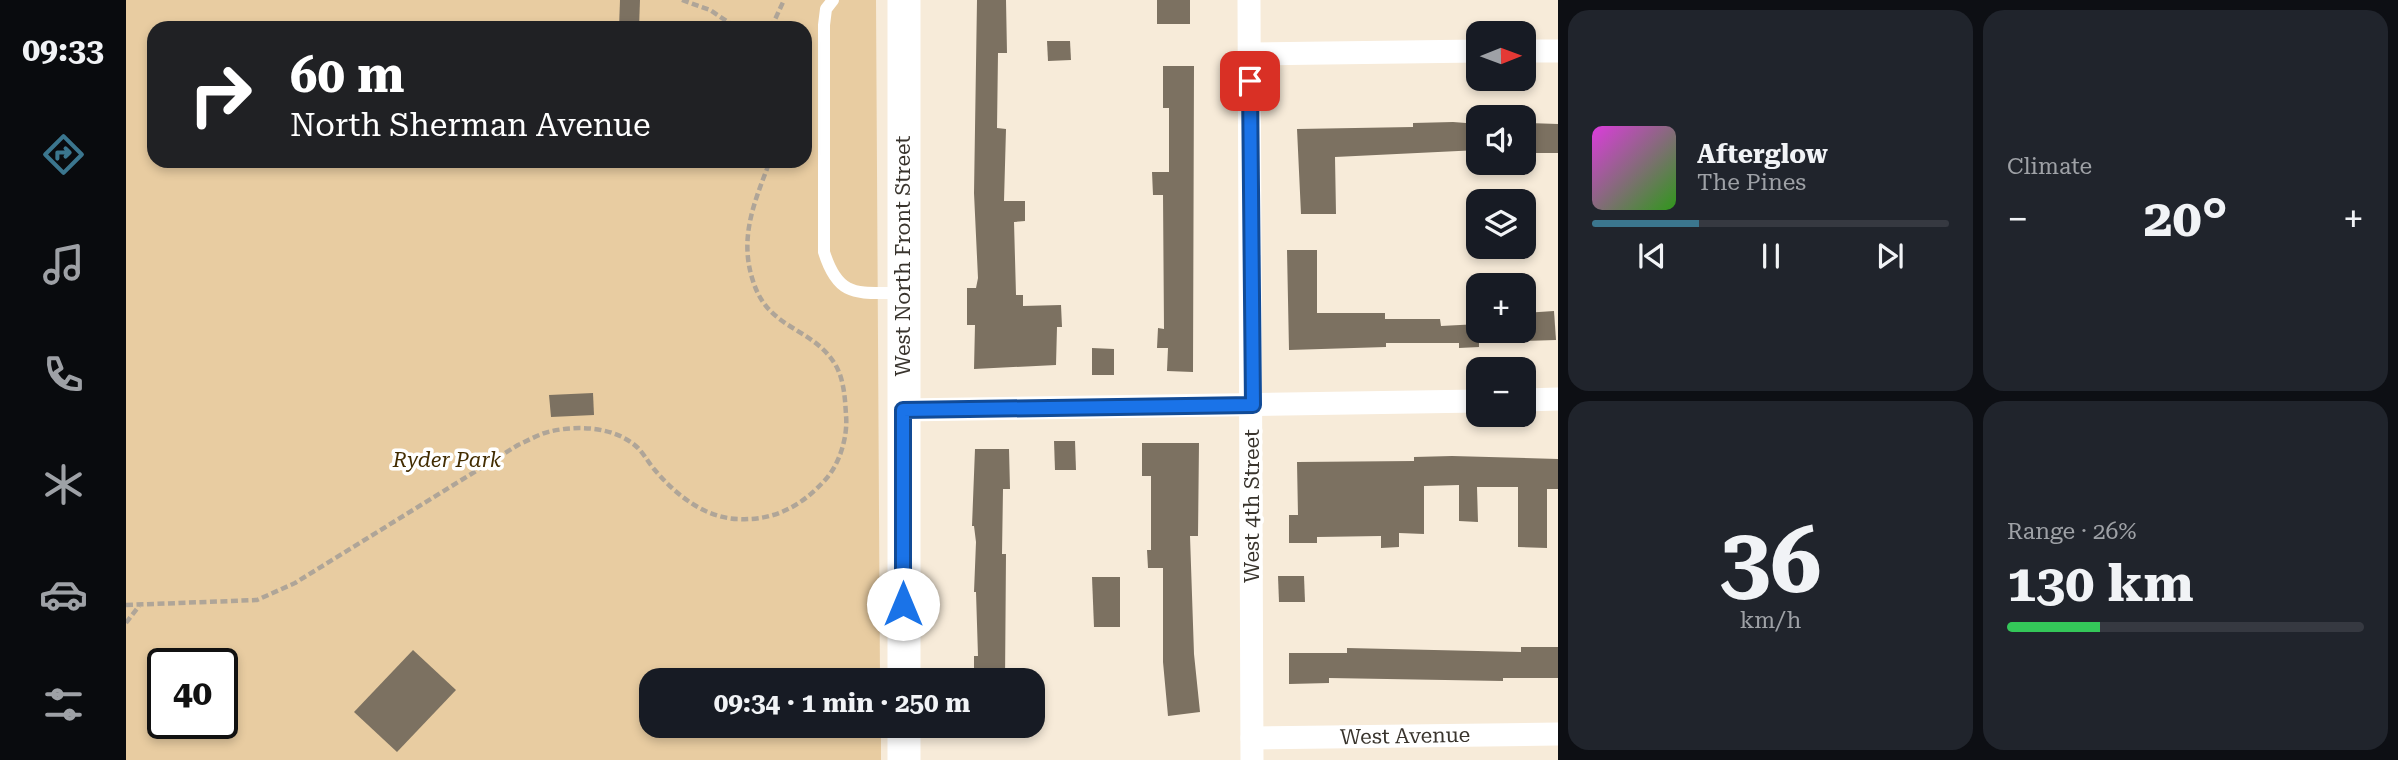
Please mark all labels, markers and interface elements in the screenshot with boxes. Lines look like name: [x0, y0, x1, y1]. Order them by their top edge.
north arrow: [1466, 21, 1536, 91]
map controls: [1466, 21, 1536, 427]
text: 09:33: [22, 31, 104, 69]
text: 60 m: [290, 47, 405, 104]
icon: right: [175, 49, 266, 140]
pin: [1220, 51, 1280, 111]
icon: arrive: [1231, 62, 1269, 100]
button: sound: [1466, 105, 1536, 175]
text: North Sherman Avenue: [290, 106, 651, 144]
icon: directions: [39, 130, 88, 179]
street label: West North Front Street: [891, 135, 915, 376]
text: Afterglow: [1697, 139, 1828, 169]
text: Climate: [2007, 153, 2092, 180]
text: The Pines: [1697, 169, 1806, 196]
text: 20°: [2143, 188, 2228, 249]
button: layers: [1466, 189, 1536, 259]
text: −: [2007, 197, 2028, 241]
text: +: [2343, 197, 2364, 241]
icon: previous: [1633, 237, 1671, 275]
icon: pause: [1752, 237, 1790, 275]
icon: next: [1871, 237, 1909, 275]
icon: music: [39, 240, 88, 289]
button: +: [1466, 273, 1536, 343]
icon: phone: [39, 350, 88, 399]
button: −: [1466, 357, 1536, 427]
street label: West 4th Street: [1240, 429, 1264, 583]
park label: Ryder Park: [392, 448, 502, 472]
icon: climate: [39, 460, 88, 509]
text: 36: [1720, 508, 1821, 614]
text: Range · 26%: [2007, 518, 2136, 545]
text: 130 km: [2007, 553, 2194, 614]
position arrow: [866, 567, 940, 641]
icon: car: [39, 570, 88, 619]
text: km/h: [1740, 607, 1801, 634]
speed limit sign: 40: [147, 648, 238, 739]
icon: filters: [39, 680, 88, 729]
text: 09:34 · 1 min · 250 m: [714, 688, 970, 718]
street label: West Avenue: [1340, 723, 1470, 749]

